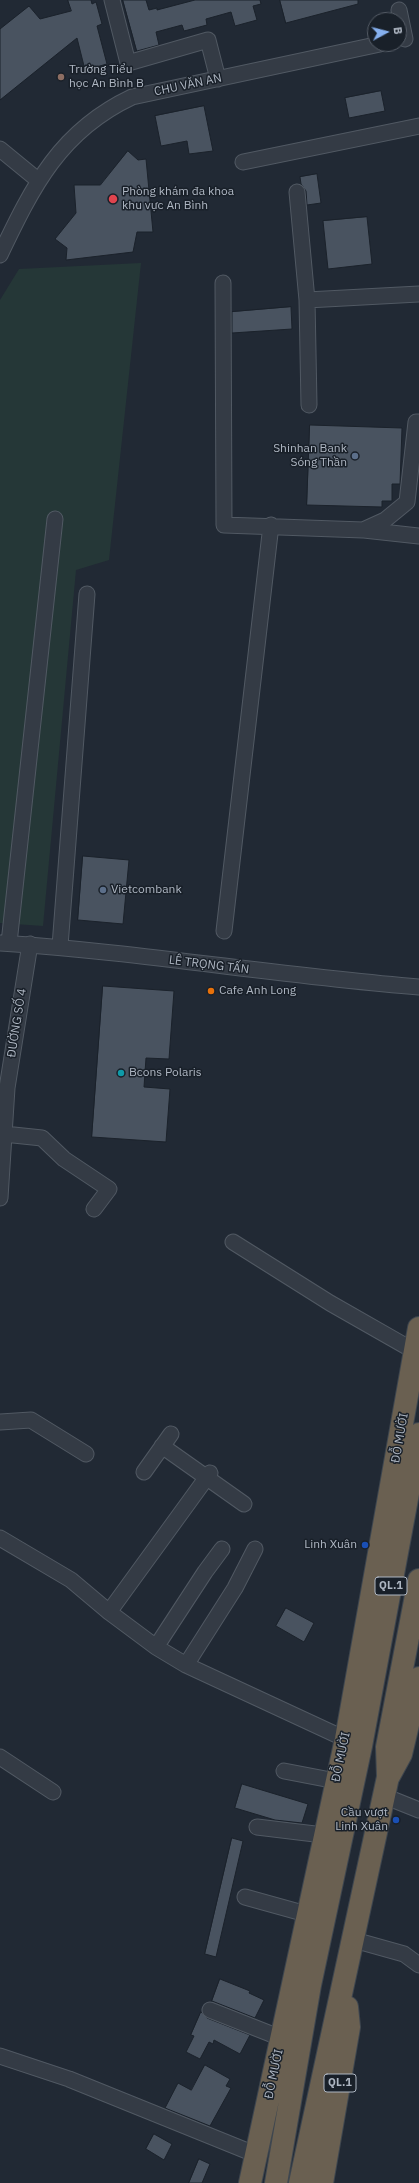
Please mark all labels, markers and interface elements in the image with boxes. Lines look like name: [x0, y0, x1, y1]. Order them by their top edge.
north arrow: [367, 12, 407, 52]
text: B: [391, 26, 405, 35]
place label: Trường Tiểu học An Bình B: [69, 63, 144, 91]
street label: CHU VĂN AN: [153, 71, 223, 99]
marker: Trường Tiểu học An Bình B: [56, 72, 66, 82]
place label: Phòng khám đa khoa khu vực An Bình: [122, 185, 234, 213]
marker: Phòng khám đa khoa khu vực An Bình: [107, 193, 119, 205]
place label: Shinhan Bank Sóng Thần: [273, 442, 347, 470]
marker: Shinhan Bank Sóng Thần: [350, 451, 360, 461]
place label: Vietcombank: [111, 883, 182, 897]
marker: Vietcombank: [98, 885, 108, 895]
street label: LÊ TRỌNG TẤN: [168, 953, 250, 977]
place label: Cafe Anh Long: [219, 984, 296, 998]
marker: Cafe Anh Long: [206, 986, 216, 996]
street label: ĐƯỜNG SỐ 4: [4, 987, 30, 1059]
place label: Bcons Polaris: [129, 1066, 202, 1080]
marker: Bcons Polaris: [116, 1068, 126, 1078]
street label: ĐỖ MƯỜI: [389, 1412, 411, 1464]
place label: Linh Xuân: [304, 1538, 357, 1552]
marker: Linh Xuân: [360, 1540, 370, 1550]
road number: QL.1: [375, 1577, 407, 1595]
street label: ĐỖ MƯỜI: [329, 1731, 353, 1783]
place label: Cầu vượt Linh Xuân: [335, 1806, 388, 1834]
marker: Cầu vượt Linh Xuân: [391, 1815, 401, 1825]
street label: ĐỖ MƯỜI: [262, 2048, 286, 2100]
road number: QL.1: [324, 2074, 356, 2092]

